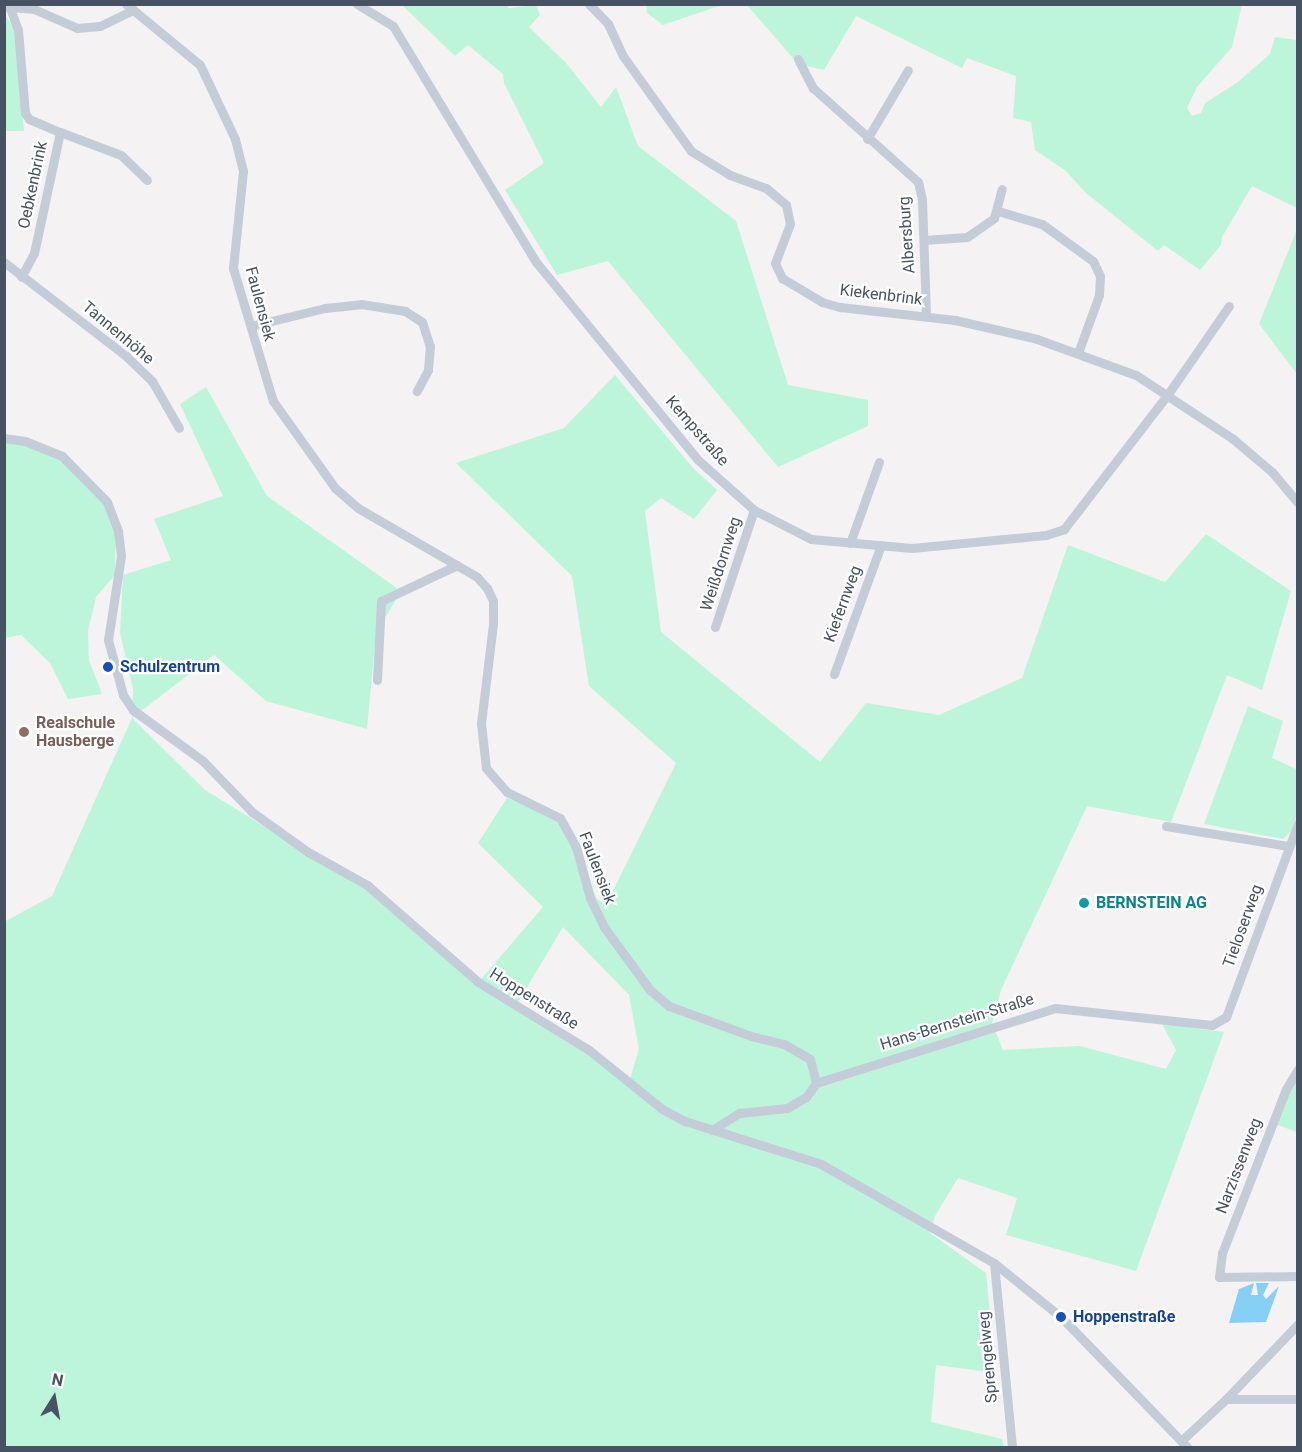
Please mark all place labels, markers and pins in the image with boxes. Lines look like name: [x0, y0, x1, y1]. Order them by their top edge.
place label: Schulzentrum: [120, 657, 220, 677]
marker: Schulzentrum: [101, 660, 115, 674]
place label: Realschule Hausberge: [36, 713, 115, 751]
marker: Realschule Hausberge: [17, 725, 31, 739]
place label: BERNSTEIN AG: [1096, 893, 1207, 913]
marker: BERNSTEIN AG: [1077, 896, 1091, 910]
place label: Hoppenstraße: [1073, 1307, 1175, 1327]
marker: Hoppenstraße: [1054, 1310, 1068, 1324]

